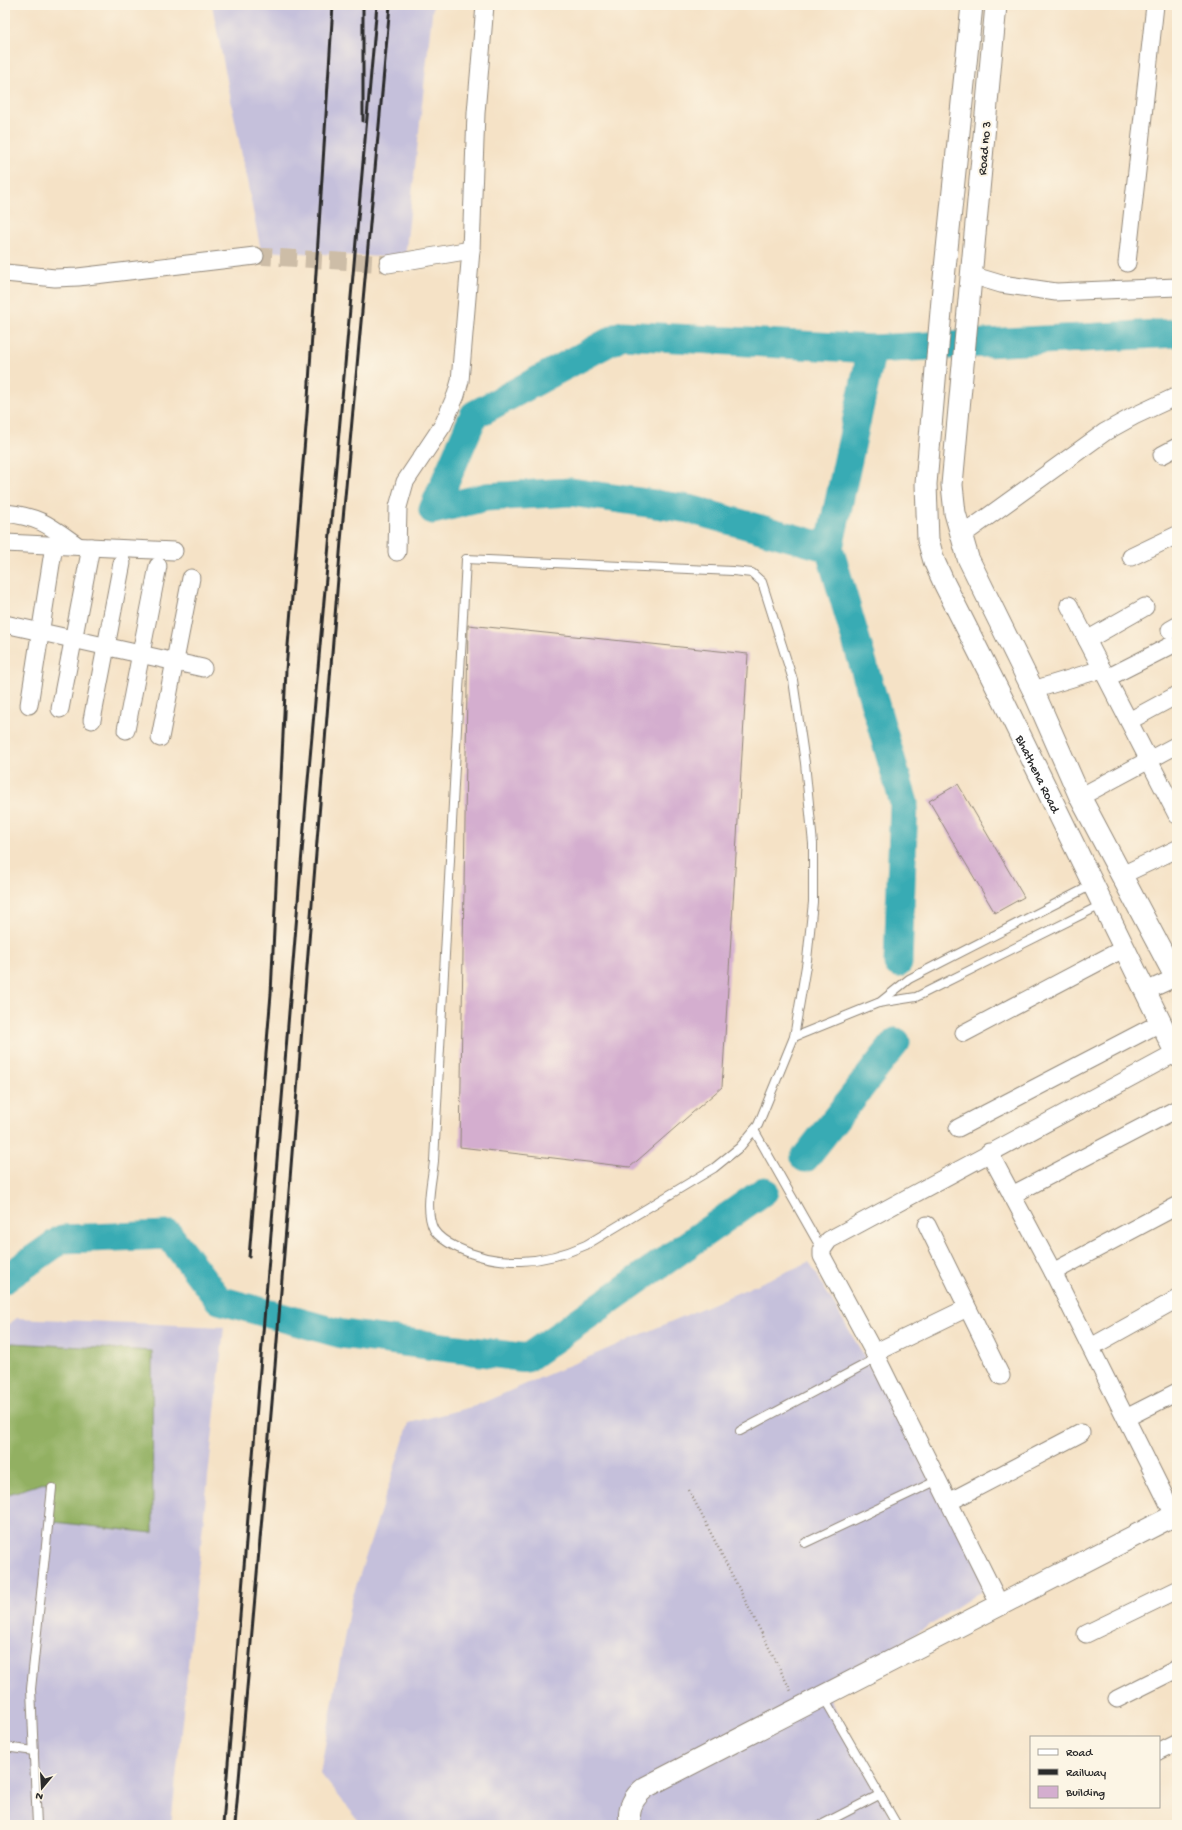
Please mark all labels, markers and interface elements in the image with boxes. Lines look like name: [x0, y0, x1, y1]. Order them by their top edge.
street label: Road no 3: [976, 120, 995, 176]
street label: Bhathena Road: [1011, 732, 1063, 817]
legend: [1030, 1736, 1160, 1808]
text: Road: [1066, 1747, 1093, 1761]
text: Railway: [1066, 1767, 1106, 1781]
north arrow: [22, 1768, 62, 1808]
text: Building: [1065, 1787, 1105, 1801]
text: N: [34, 1789, 45, 1802]

